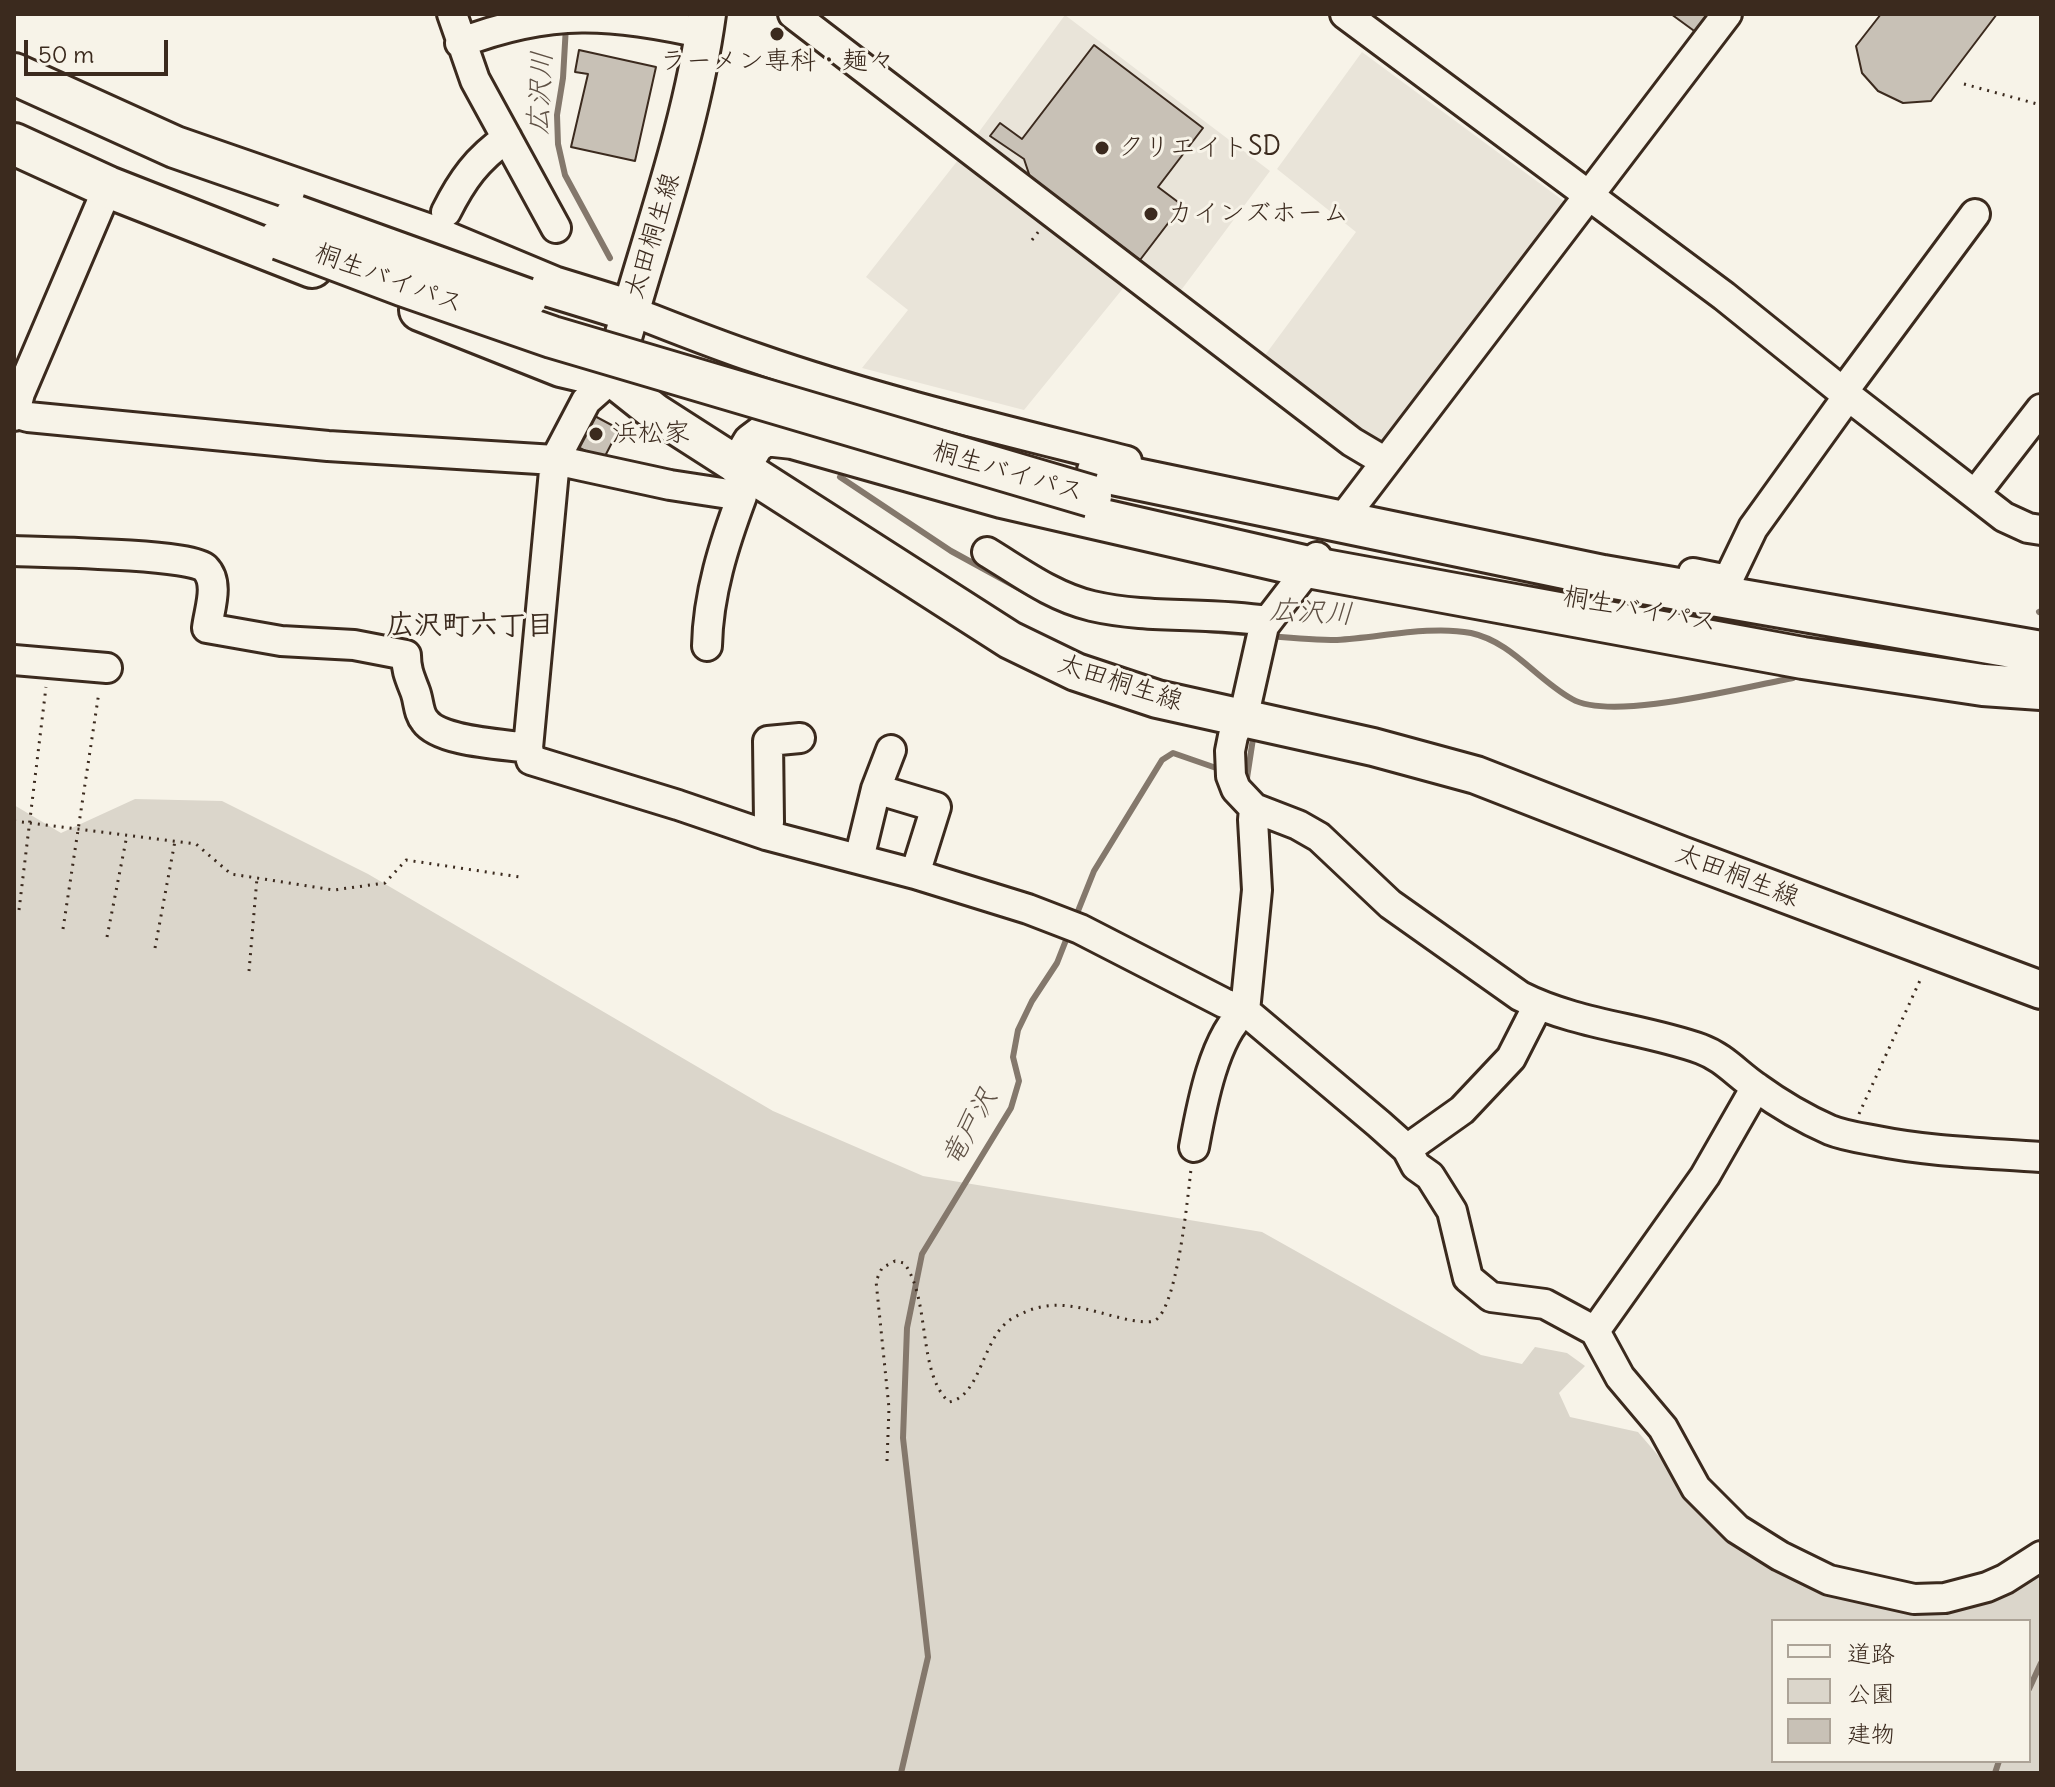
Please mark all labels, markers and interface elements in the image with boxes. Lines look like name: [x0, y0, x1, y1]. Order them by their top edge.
scale bar: [28, 24, 172, 74]
marker: ラーメン専科・麺々: [768, 25, 786, 43]
text: 50 m: [38, 39, 94, 69]
place label: ラーメン専科・麺々: [660, 46, 894, 78]
water label: 広沢川: [522, 50, 560, 136]
place label: クリエイトSD: [1118, 132, 1281, 164]
marker: クリエイトSD: [1093, 139, 1111, 157]
street label: 太田桐生線: [619, 169, 687, 303]
place label: カインズホーム: [1167, 198, 1349, 230]
marker: カインズホーム: [1142, 205, 1160, 223]
street label: 桐生バイパス: [310, 238, 468, 320]
place label: 浜松家: [612, 418, 690, 450]
marker: 浜松家: [587, 425, 605, 443]
street label: 桐生バイパス: [929, 436, 1087, 508]
street label: 桐生バイパス: [1560, 581, 1720, 639]
water label: 広沢川: [1268, 594, 1354, 632]
district label: 広沢町六丁目: [386, 609, 554, 643]
street label: 太田桐生線: [1053, 648, 1187, 718]
street label: 太田桐生線: [1671, 838, 1803, 914]
water label: 竜戸沢: [935, 1083, 1005, 1173]
legend: [1771, 1619, 2031, 1763]
text: 道路: [1847, 1638, 1895, 1668]
text: 公園: [1847, 1678, 1895, 1708]
text: 建物: [1847, 1718, 1895, 1748]

